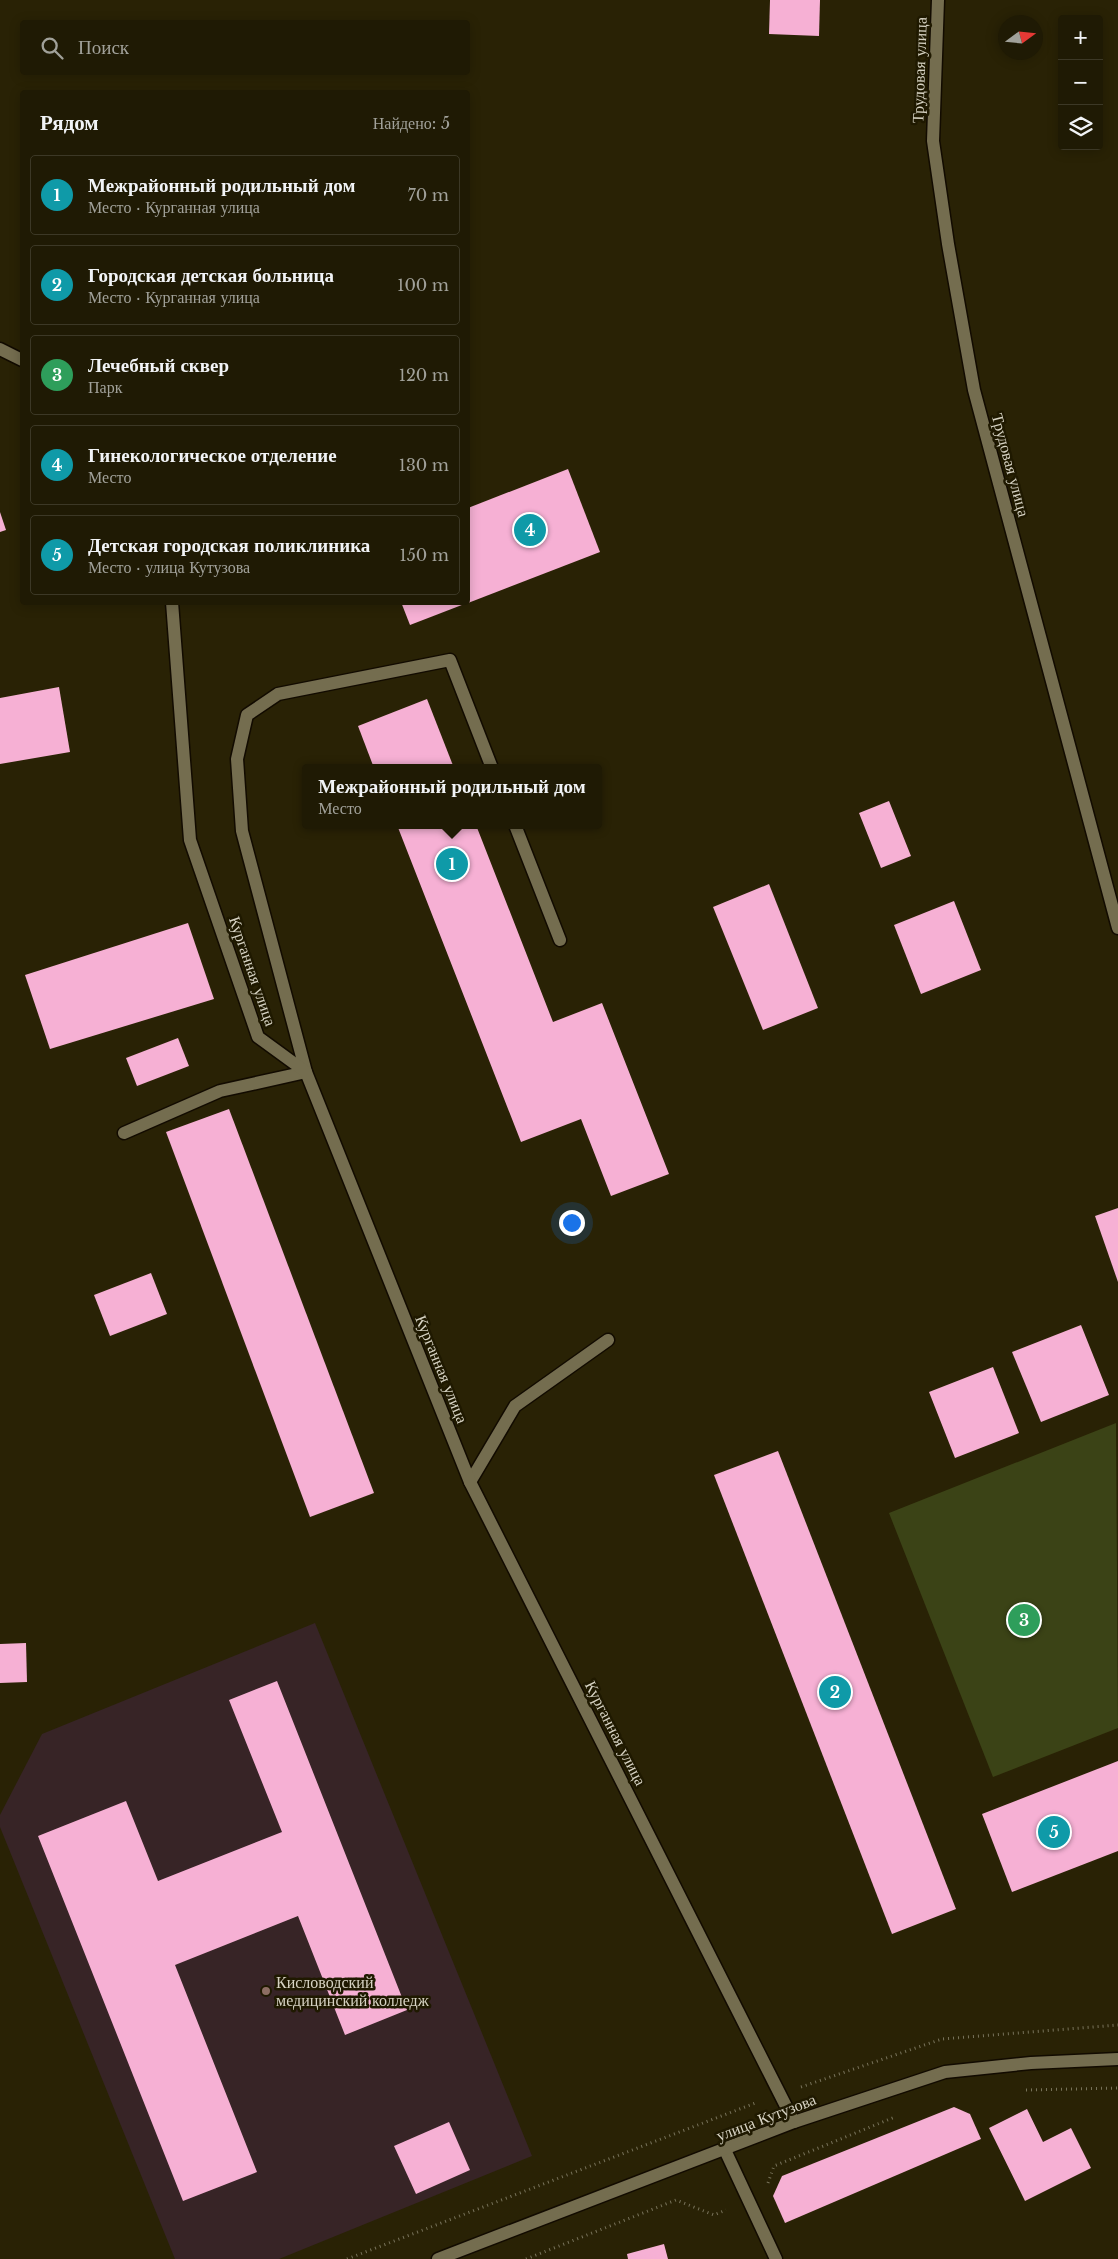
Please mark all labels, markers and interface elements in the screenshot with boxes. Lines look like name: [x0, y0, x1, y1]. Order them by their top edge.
north arrow: [998, 15, 1043, 60]
map controls: [1058, 15, 1103, 150]
button: +: [1058, 15, 1103, 60]
street label: Трудовая улица: [907, 17, 931, 123]
search box: [20, 20, 470, 75]
icon: search: [38, 34, 66, 62]
text: Поиск: [78, 36, 129, 59]
button: −: [1058, 60, 1103, 105]
button: layers: [1058, 105, 1103, 150]
text: Рядом: [40, 110, 99, 136]
text: Найдено: 5: [373, 113, 450, 133]
text: Межрайонный родильный дом: [88, 174, 355, 197]
text: 1: [54, 185, 60, 205]
text: 70 m: [408, 185, 449, 205]
text: Место · Курганная улица: [88, 197, 260, 217]
text: Городская детская больница: [88, 264, 334, 287]
text: 2: [52, 275, 62, 295]
text: 100 m: [397, 275, 449, 295]
text: Место · Курганная улица: [88, 287, 260, 307]
text: Лечебный сквер: [88, 354, 229, 377]
text: 3: [52, 365, 62, 385]
text: 120 m: [399, 365, 449, 385]
text: Парк: [88, 377, 122, 397]
street label: Трудовая улица: [988, 411, 1034, 519]
text: Гинекологическое отделение: [88, 444, 337, 467]
text: 4: [52, 455, 62, 475]
text: 130 m: [399, 455, 449, 475]
text: Место: [88, 467, 131, 487]
pin: 4: [514, 511, 546, 549]
text: Детская городская поликлиника: [88, 534, 370, 557]
text: 5: [52, 545, 62, 565]
text: 150 m: [400, 545, 449, 565]
text: Место · улица Кутузова: [88, 557, 250, 577]
popup: [302, 764, 602, 829]
text: Межрайонный родильный дом: [318, 775, 586, 798]
text: Место: [318, 798, 362, 818]
pin: 1: [436, 845, 468, 883]
street label: Курганная улица: [225, 913, 281, 1029]
your location: [559, 1210, 585, 1236]
street label: Курганная улица: [411, 1312, 473, 1426]
pin: 3: [1008, 1601, 1040, 1639]
pin: 2: [819, 1673, 851, 1711]
street label: Курганная улица: [581, 1677, 651, 1789]
pin: 5: [1038, 1813, 1070, 1851]
place label: Кисловодский медицинский колледж: [276, 1972, 430, 2010]
marker: Кисловодский медицинский колледж: [260, 1985, 272, 1997]
street label: улица Кутузова: [713, 2089, 819, 2145]

